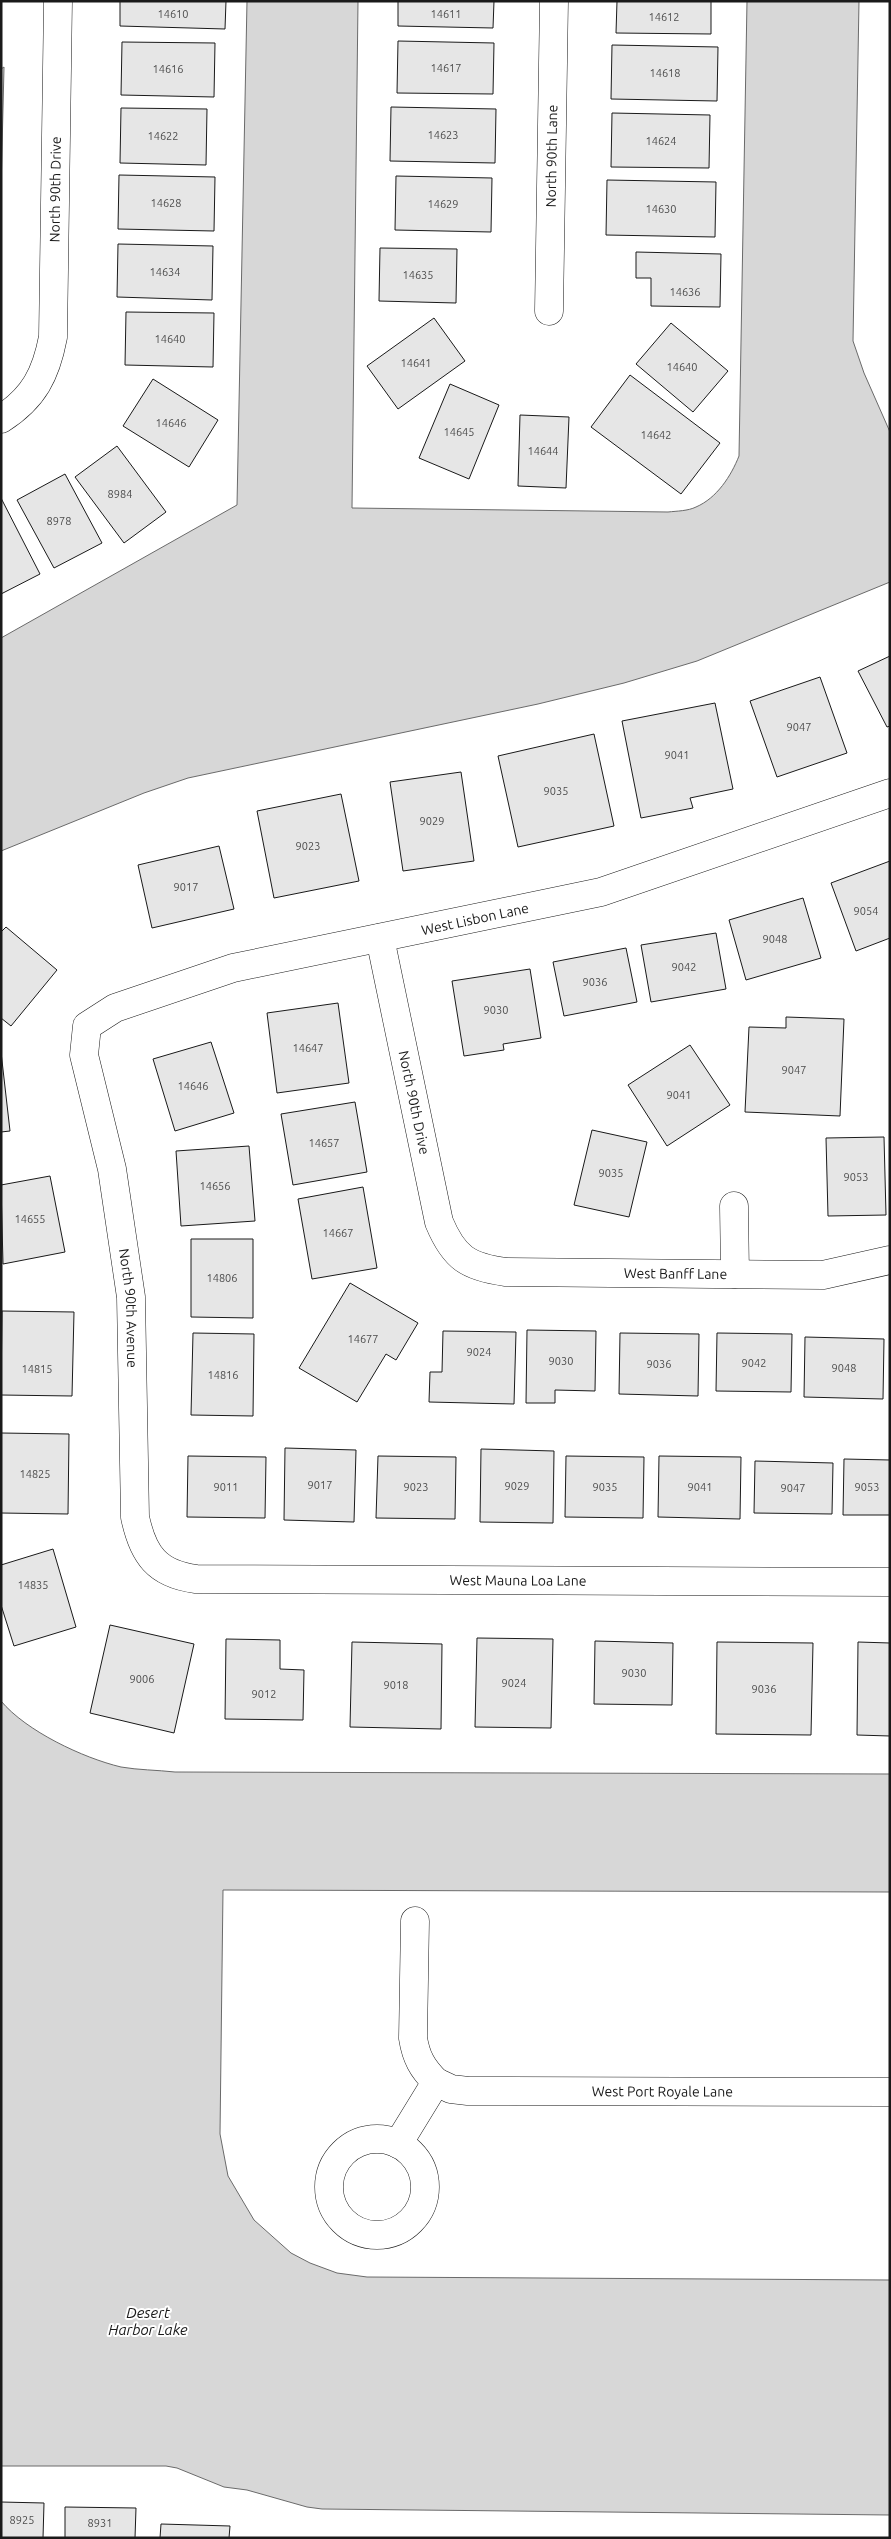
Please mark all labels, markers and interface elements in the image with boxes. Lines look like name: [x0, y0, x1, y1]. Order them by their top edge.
house number: 14610: [157, 8, 189, 20]
house number: 14611: [430, 8, 462, 20]
house number: 14612: [648, 11, 680, 23]
house number: 14617: [430, 62, 462, 74]
house number: 14616: [152, 63, 184, 75]
house number: 14618: [649, 67, 681, 79]
street label: North 90th Lane: [543, 104, 560, 208]
house number: 14623: [427, 129, 459, 141]
house number: 14622: [147, 130, 179, 142]
house number: 14624: [645, 135, 677, 147]
street label: North 90th Drive: [46, 136, 64, 243]
house number: 14628: [150, 197, 182, 209]
house number: 14629: [427, 198, 459, 210]
house number: 14630: [645, 203, 677, 215]
house number: 14634: [149, 266, 181, 278]
house number: 14635: [402, 269, 434, 281]
house number: 14636: [669, 286, 701, 298]
house number: 14640: [154, 333, 186, 345]
house number: 14641: [400, 357, 432, 369]
house number: 14640: [666, 361, 698, 373]
house number: 14646: [155, 417, 187, 429]
house number: 14645: [443, 426, 475, 438]
house number: 14642: [640, 429, 672, 441]
house number: 14644: [527, 445, 559, 457]
house number: 8984: [108, 488, 132, 500]
house number: 8978: [47, 515, 71, 527]
house number: 9047: [787, 721, 811, 733]
house number: 9041: [665, 749, 689, 761]
house number: 9035: [544, 785, 568, 797]
house number: 9029: [420, 815, 444, 827]
house number: 9023: [296, 840, 320, 852]
house number: 9017: [174, 881, 198, 893]
street label: West Lisbon Lane: [420, 900, 530, 938]
house number: 9054: [854, 905, 878, 917]
house number: 9048: [763, 933, 787, 945]
house number: 9042: [672, 961, 696, 973]
house number: 9036: [583, 976, 607, 988]
house number: 9030: [484, 1004, 508, 1016]
house number: 14647: [292, 1042, 324, 1054]
street label: North 90th Drive: [396, 1049, 433, 1156]
house number: 9047: [782, 1064, 806, 1076]
house number: 14646: [177, 1080, 209, 1092]
house number: 9041: [667, 1089, 691, 1101]
house number: 14657: [308, 1137, 340, 1149]
house number: 9035: [599, 1167, 623, 1179]
house number: 9053: [844, 1171, 868, 1183]
house number: 14656: [199, 1180, 231, 1192]
house number: 14655: [14, 1213, 46, 1225]
house number: 14667: [322, 1227, 354, 1239]
street label: North 90th Avenue: [116, 1247, 140, 1368]
street label: West Banff Lane: [624, 1265, 727, 1282]
house number: 14806: [206, 1272, 238, 1284]
house number: 14677: [347, 1333, 379, 1345]
house number: 9024: [467, 1346, 491, 1358]
house number: 9030: [549, 1355, 573, 1367]
house number: 9042: [742, 1357, 766, 1369]
house number: 9036: [647, 1358, 671, 1370]
house number: 9048: [832, 1362, 856, 1374]
house number: 14815: [21, 1363, 53, 1375]
house number: 14816: [207, 1369, 239, 1381]
house number: 14825: [19, 1468, 51, 1480]
house number: 9017: [308, 1479, 332, 1491]
house number: 9029: [505, 1480, 529, 1492]
house number: 9011: [214, 1481, 238, 1493]
house number: 9023: [404, 1481, 428, 1493]
house number: 9035: [593, 1481, 617, 1493]
house number: 9041: [688, 1481, 712, 1493]
house number: 9053: [855, 1481, 879, 1493]
house number: 9047: [781, 1482, 805, 1494]
street label: West Mauna Loa Lane: [450, 1572, 587, 1589]
house number: 14835: [17, 1579, 49, 1591]
house number: 9030: [622, 1667, 646, 1679]
house number: 9006: [130, 1673, 154, 1685]
house number: 9024: [502, 1677, 526, 1689]
house number: 9018: [384, 1679, 408, 1691]
house number: 9036: [752, 1683, 776, 1695]
house number: 9012: [252, 1688, 276, 1700]
street label: West Port Royale Lane: [592, 2083, 733, 2100]
water label: Desert Harbor Lake: [108, 2304, 188, 2338]
house number: 8925: [10, 2514, 34, 2526]
house number: 8931: [88, 2517, 112, 2529]

